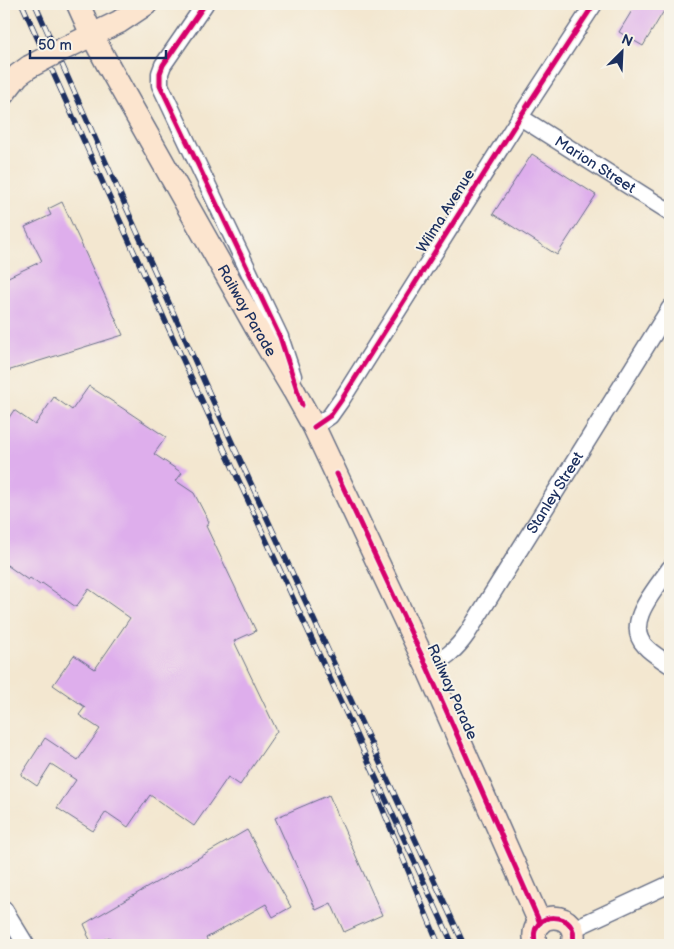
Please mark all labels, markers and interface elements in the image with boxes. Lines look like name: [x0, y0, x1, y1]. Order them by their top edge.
scale bar: [30, 28, 166, 60]
north arrow: [596, 28, 646, 78]
text: N: [619, 31, 635, 50]
text: 50 m: [38, 36, 72, 55]
street label: Marion Street: [551, 132, 640, 198]
street label: Wilma Avenue: [413, 166, 479, 256]
street label: Railway Parade: [213, 261, 281, 360]
street label: Stanley Street: [522, 448, 588, 537]
street label: Railway Parade: [422, 641, 482, 743]

